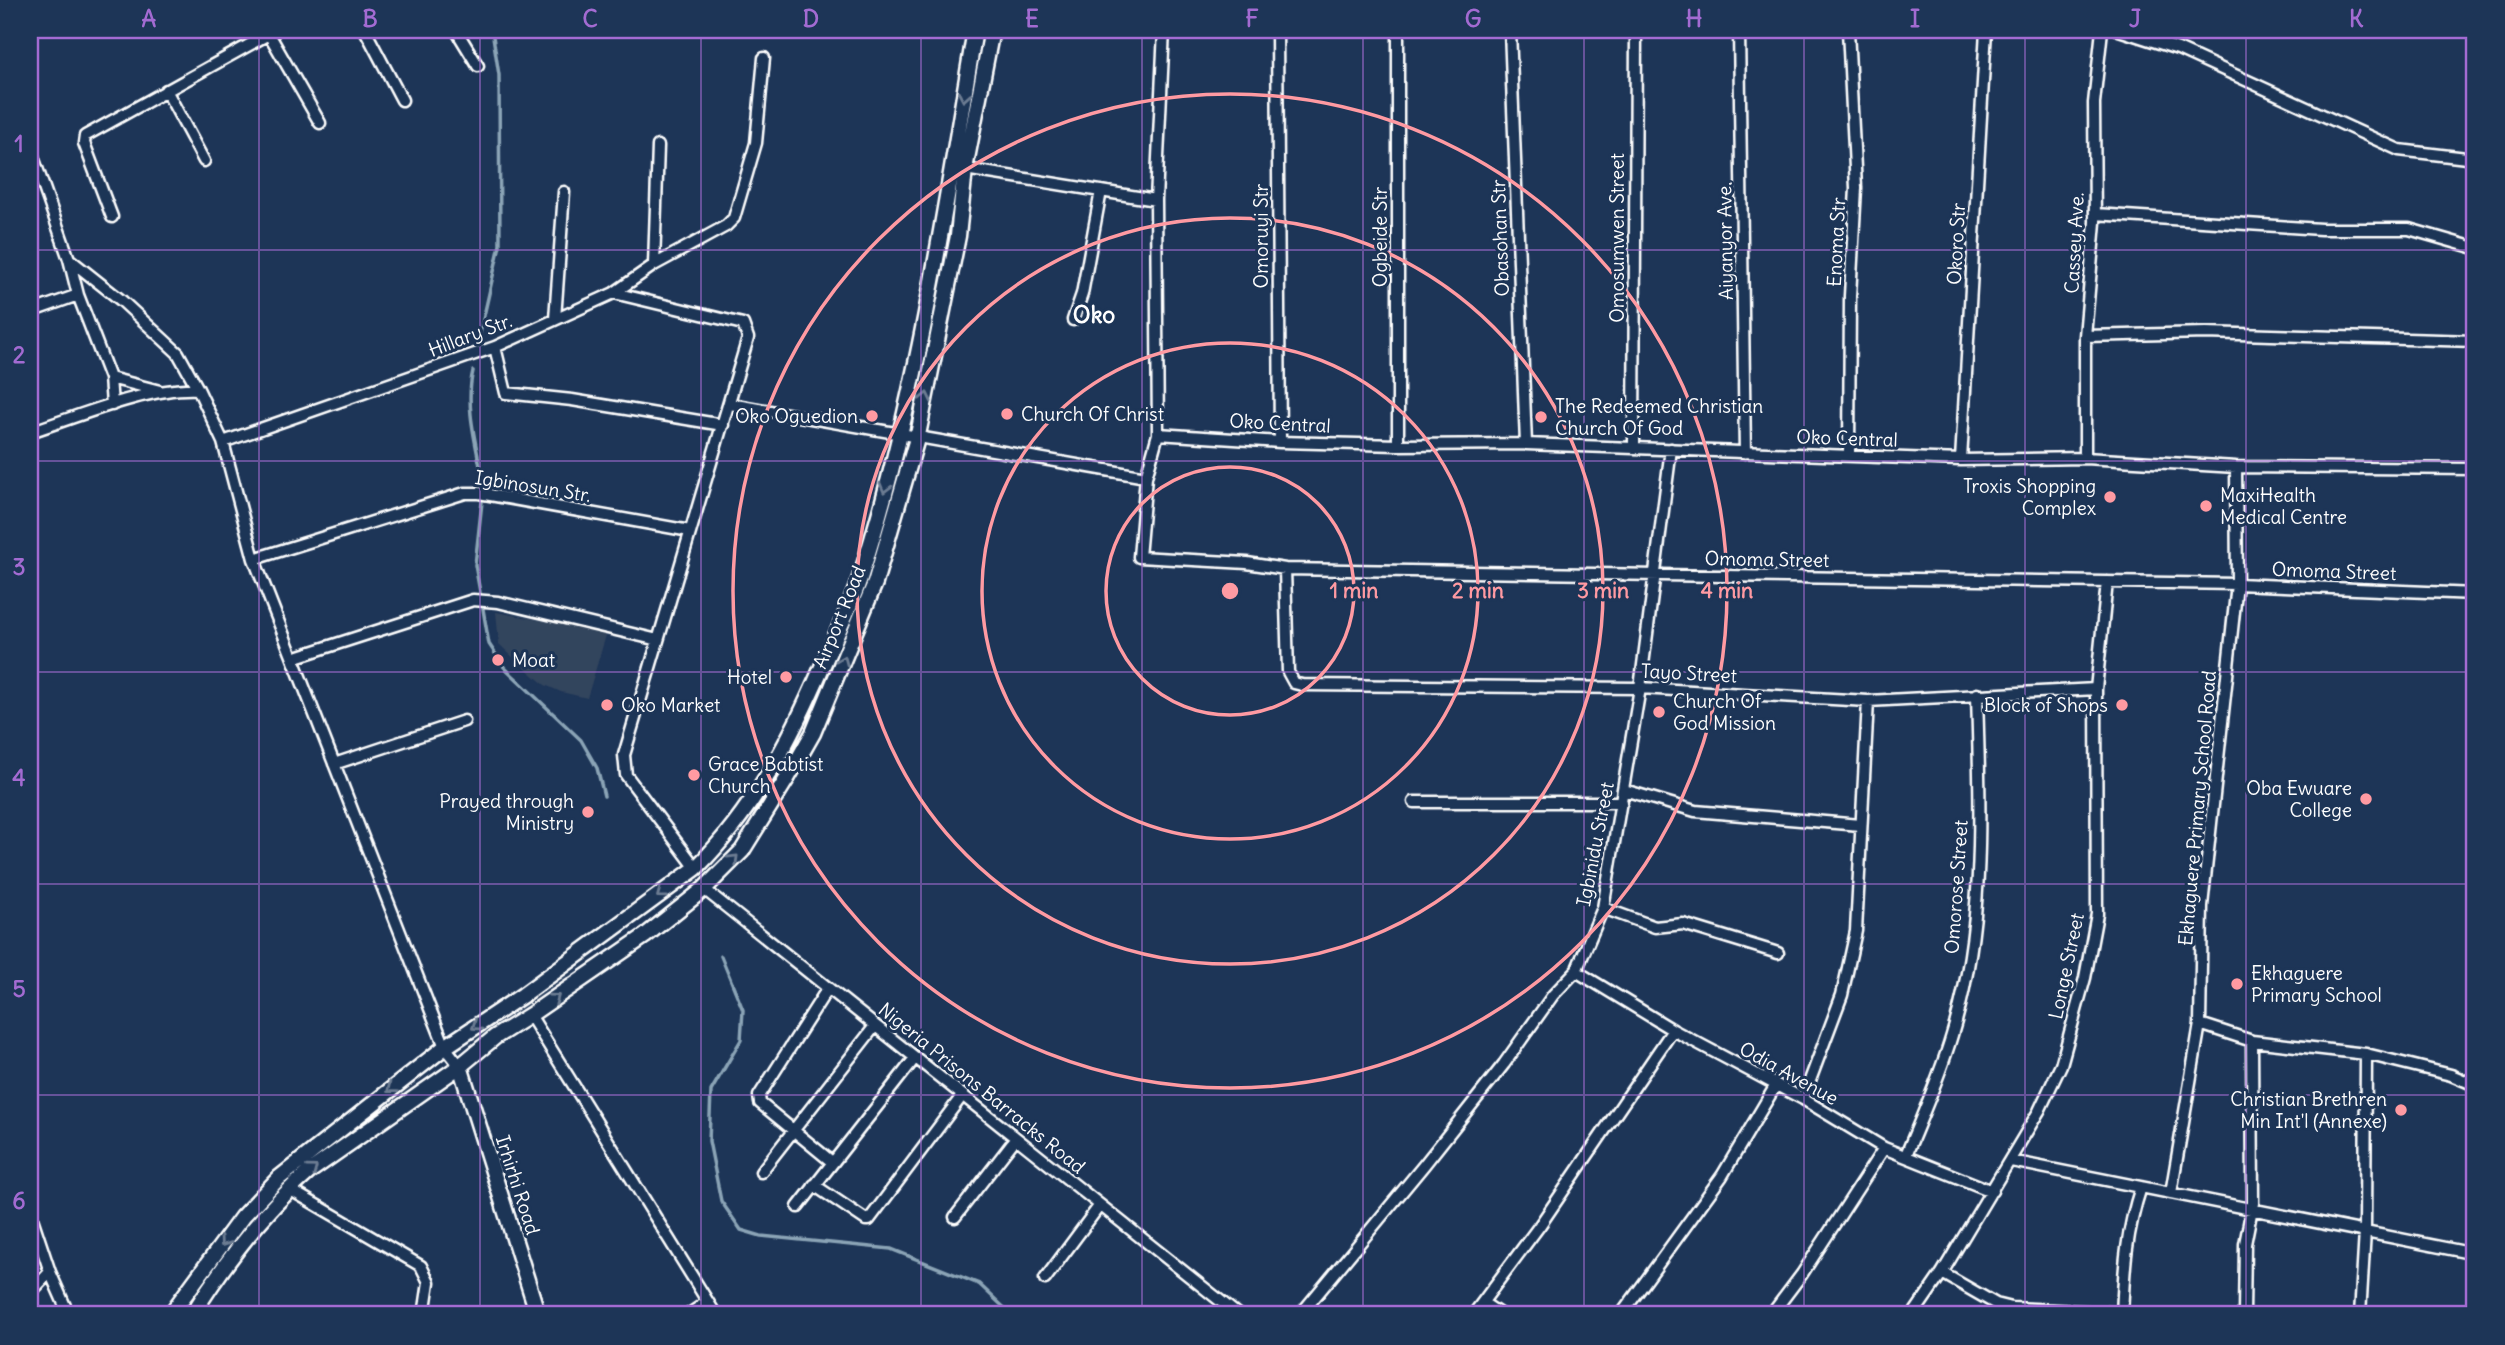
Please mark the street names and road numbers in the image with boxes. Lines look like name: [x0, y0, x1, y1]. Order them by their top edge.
street label: Omosumwen Street: [1605, 153, 1629, 323]
street label: Obasohan Str: [1486, 179, 1514, 297]
street label: Aiyanyor Ave.: [1712, 182, 1738, 300]
street label: Omoruyi Str: [1249, 183, 1273, 288]
street label: Ogbeide Str: [1368, 186, 1392, 287]
street label: Cassey Ave.: [2059, 192, 2089, 294]
street label: Enoma Str: [1822, 197, 1850, 287]
street label: Okoro Str: [1942, 202, 1970, 286]
street label: Hillary Str.: [425, 308, 515, 362]
street label: Oko Central: [1229, 408, 1331, 438]
street label: Oko Central: [1796, 424, 1898, 452]
street label: Igbinosun Str.: [473, 465, 593, 507]
street label: Omoma Street: [1704, 546, 1830, 572]
street label: Omoma Street: [2271, 557, 2397, 585]
street label: Airport Road: [807, 562, 871, 672]
street label: Tayo Street: [1640, 658, 1738, 688]
street label: Ekhaguere Primary School Road: [2173, 669, 2221, 947]
street label: Igbinidu Street: [1571, 780, 1619, 908]
street label: Omorose Street: [1939, 819, 1973, 955]
street label: Longe Street: [2043, 911, 2089, 1021]
street label: Nigeria Prisons Barracks Road: [874, 997, 1090, 1179]
street label: Odia Avenue: [1735, 1036, 1843, 1110]
street label: Irhirhi Road: [491, 1132, 545, 1238]

